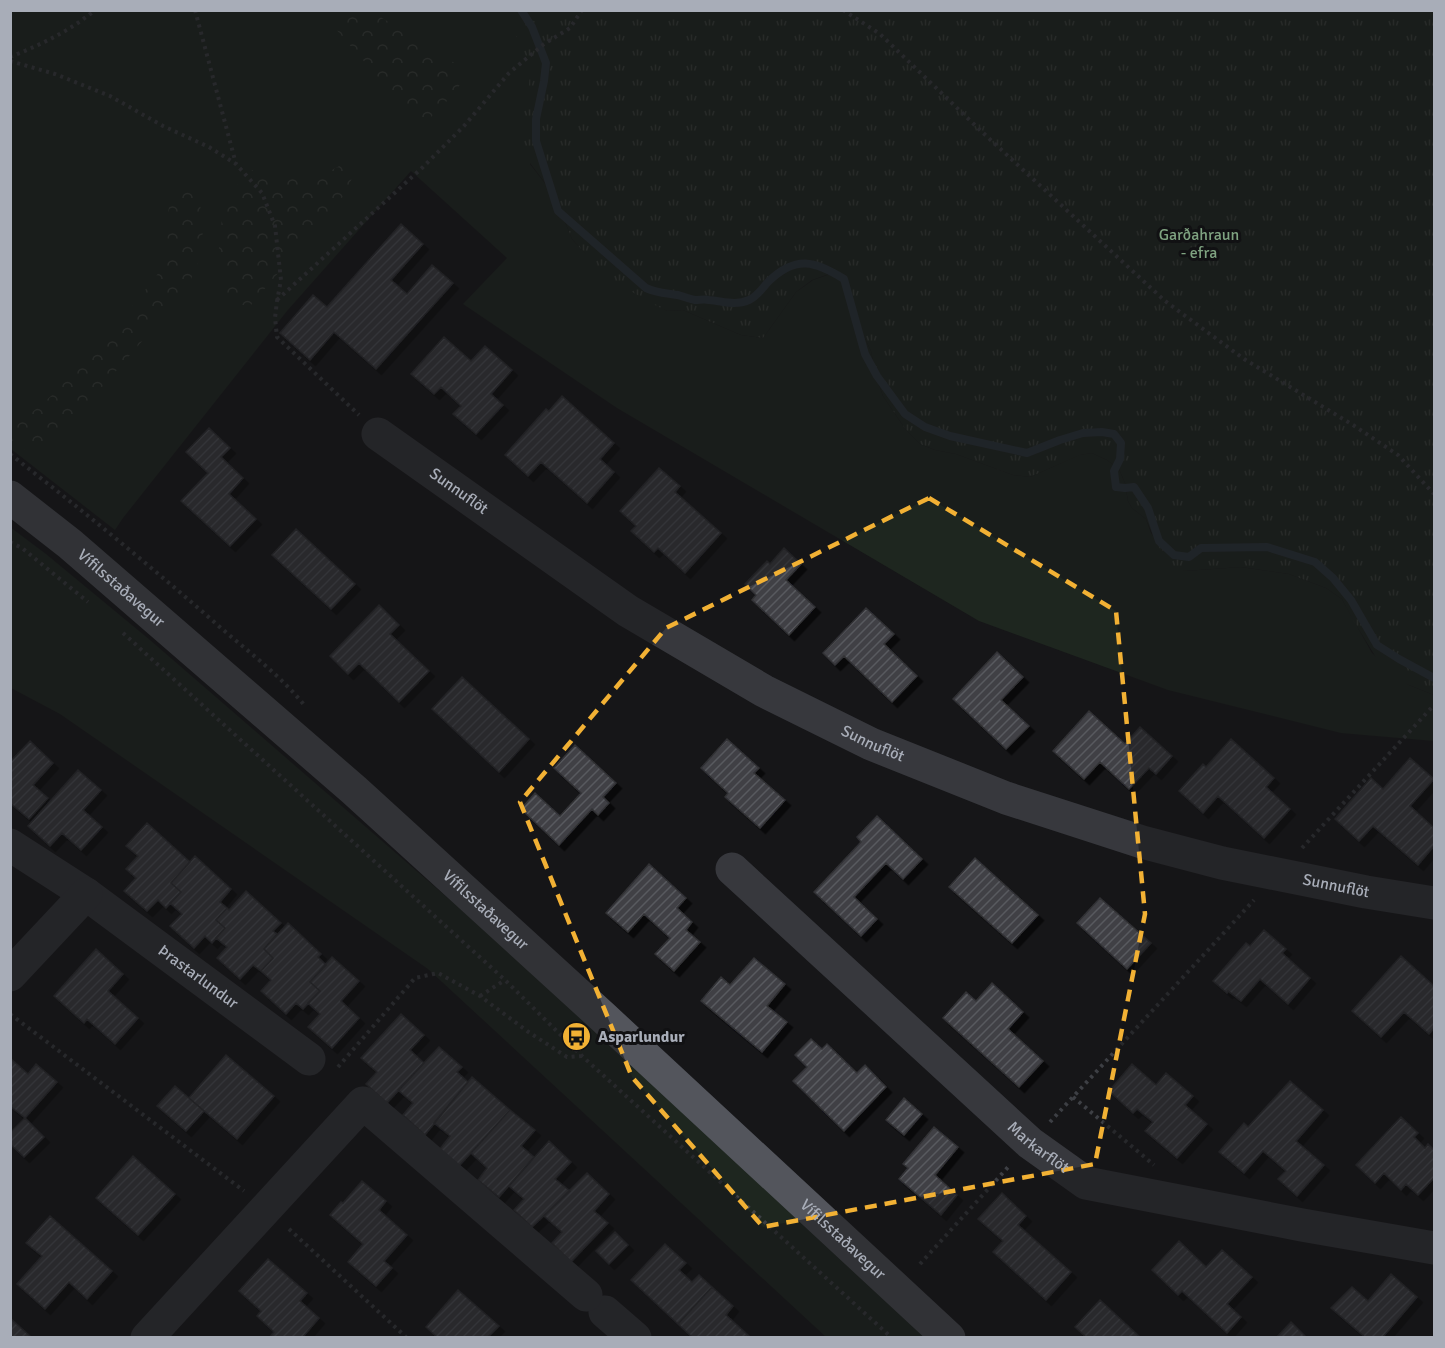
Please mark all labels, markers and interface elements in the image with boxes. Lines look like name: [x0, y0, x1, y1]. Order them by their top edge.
park label: Garðahraun - efra: [1159, 225, 1239, 263]
street label: Sunnuflöt: [426, 464, 492, 519]
street label: Vífilsstaðavegur: [73, 545, 169, 632]
street label: Sunnuflöt: [838, 721, 908, 767]
street label: Vífilsstaðavegur: [438, 866, 533, 954]
street label: Sunnuflöt: [1301, 870, 1371, 902]
street label: Þrastarlundur: [154, 941, 242, 1013]
bus stop icon: Asparlundur: [561, 1021, 593, 1053]
place label: Asparlundur: [598, 1027, 685, 1047]
street label: Markarflöt: [1003, 1117, 1073, 1178]
street label: Vífilsstaðavegur: [796, 1195, 890, 1284]

